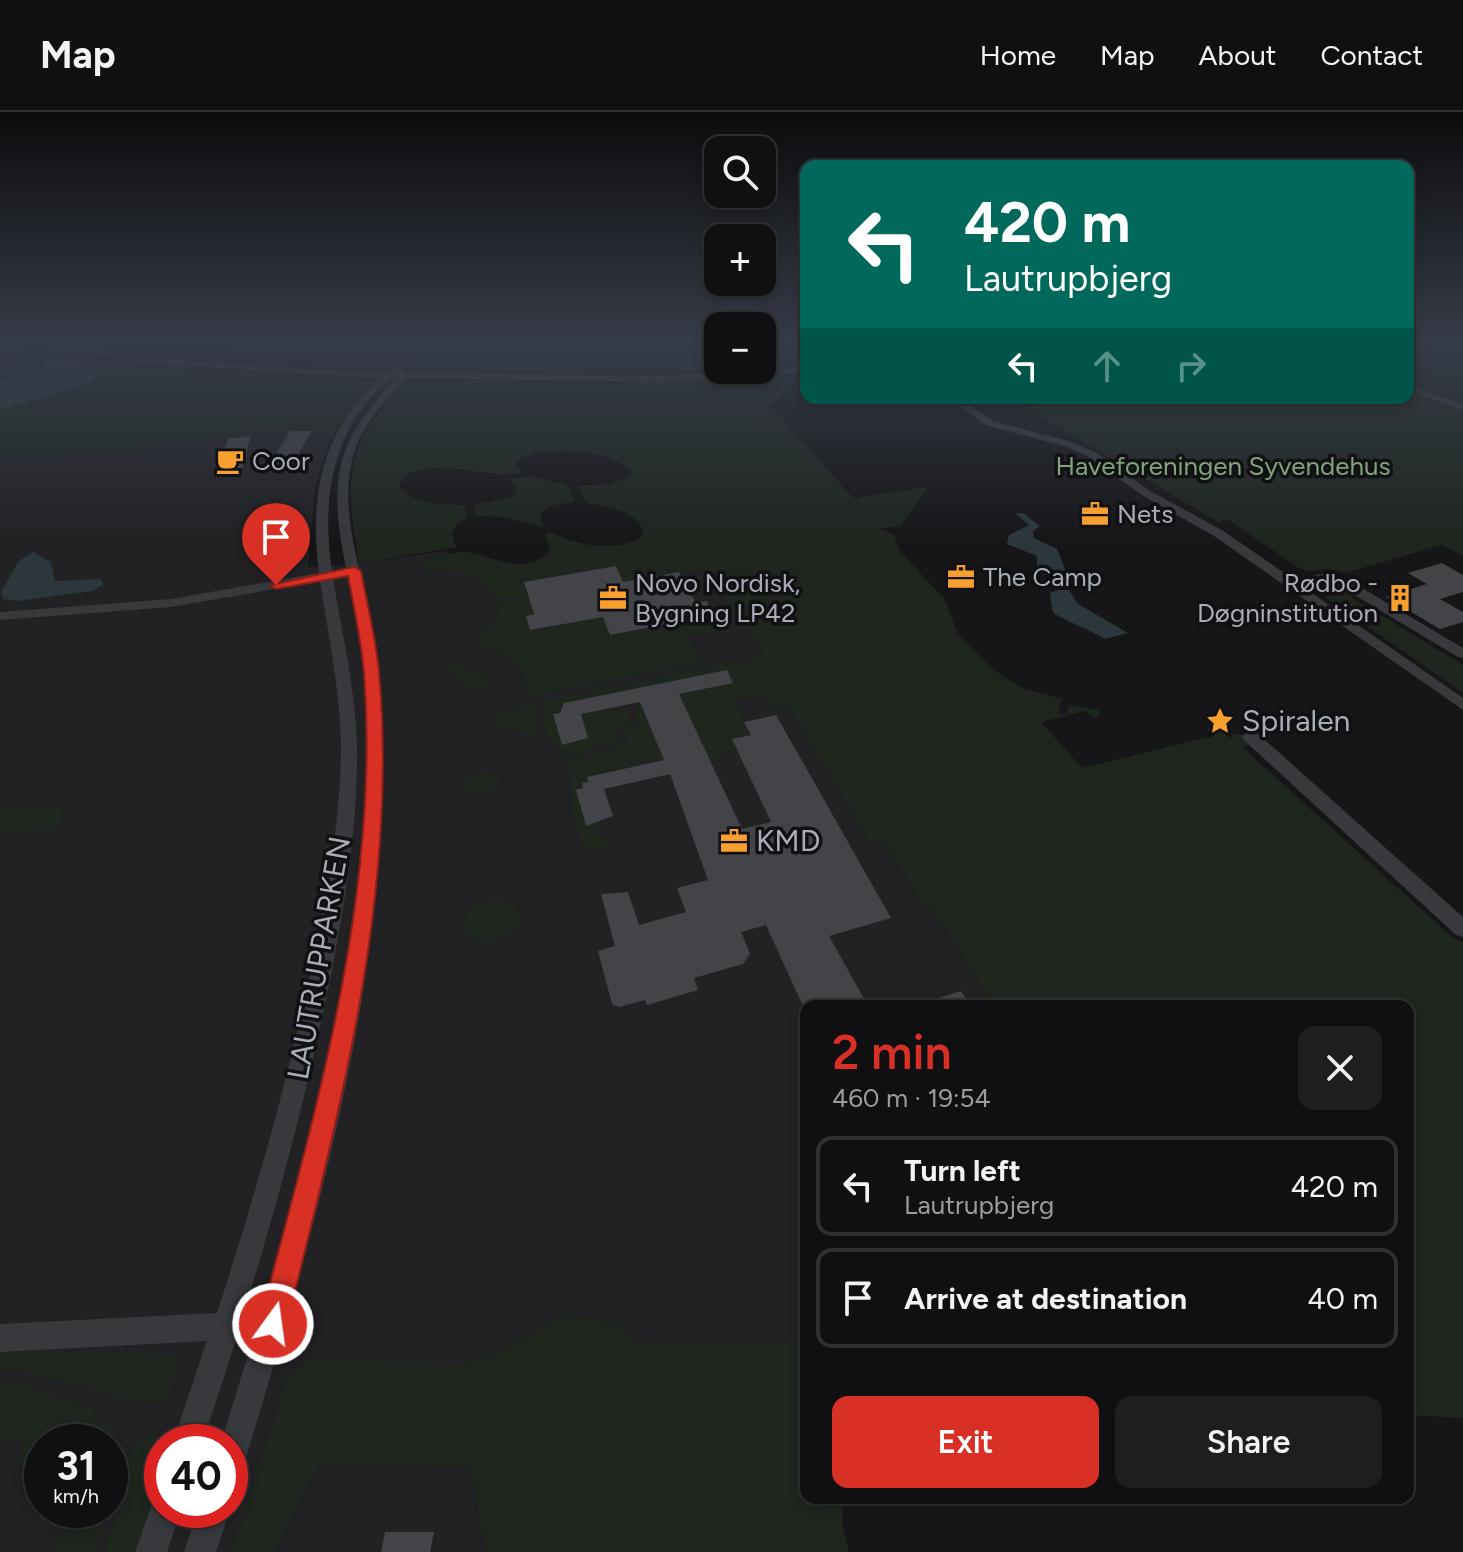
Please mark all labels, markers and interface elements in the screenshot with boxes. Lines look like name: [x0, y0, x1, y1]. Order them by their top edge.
text: Map: [40, 32, 116, 78]
text: Home: [980, 38, 1056, 72]
text: Map: [1100, 38, 1155, 72]
text: About: [1199, 38, 1276, 72]
text: Contact: [1320, 38, 1423, 72]
map controls: [704, 136, 776, 384]
button: search: [704, 136, 776, 208]
text: 420 m: [964, 189, 1130, 256]
icon: left: [832, 192, 936, 296]
button: +: [704, 224, 776, 296]
text: Lautrupbjerg: [964, 257, 1172, 300]
button: −: [704, 312, 776, 384]
icon: left: [1001, 344, 1045, 388]
icon: ahead: [1085, 344, 1129, 388]
icon: right: [1169, 344, 1213, 388]
place label: Coor: [252, 445, 310, 477]
cafe icon: Coor: [215, 446, 245, 476]
park label: Haveforeningen Syvendehus: [1055, 450, 1391, 482]
place label: Nets: [1117, 498, 1173, 530]
office icon: Nets: [1080, 499, 1110, 529]
pin: [242, 503, 310, 585]
icon: arrive: [254, 515, 298, 559]
place label: The Camp: [983, 561, 1102, 593]
office icon: The Camp: [946, 562, 976, 592]
place label: Novo Nordisk, Bygning LP42: [635, 567, 800, 629]
place label: Rødbo - Døgninstitution: [1197, 567, 1378, 629]
office icon: Novo Nordisk, Bygning LP42: [598, 583, 628, 613]
building icon: Rødbo - Døgninstitution: [1385, 583, 1415, 613]
place label: Spiralen: [1242, 702, 1350, 739]
place icon: Spiralen: [1205, 706, 1235, 736]
place label: KMD: [756, 822, 820, 859]
office icon: KMD: [719, 826, 749, 856]
street label: LAUTRUPPARKEN: [279, 833, 358, 1083]
text: 2 min: [832, 1023, 952, 1081]
button: close: [1298, 1026, 1382, 1110]
text: 460 m · 19:54: [832, 1082, 991, 1114]
text: Turn left: [904, 1152, 1021, 1189]
icon: left: [836, 1164, 880, 1208]
text: 420 m: [1290, 1168, 1378, 1205]
text: Lautrupbjerg: [904, 1189, 1054, 1221]
icon: arrive: [836, 1276, 880, 1320]
text: Arrive at destination: [904, 1280, 1187, 1317]
text: 40 m: [1307, 1280, 1378, 1317]
position arrow: [231, 1282, 315, 1366]
button: Exit: [832, 1396, 1099, 1488]
button: Share: [1115, 1396, 1382, 1488]
speed limit sign: 40: [144, 1424, 248, 1528]
text: 31: [56, 1442, 96, 1490]
text: km/h: [53, 1484, 99, 1508]

